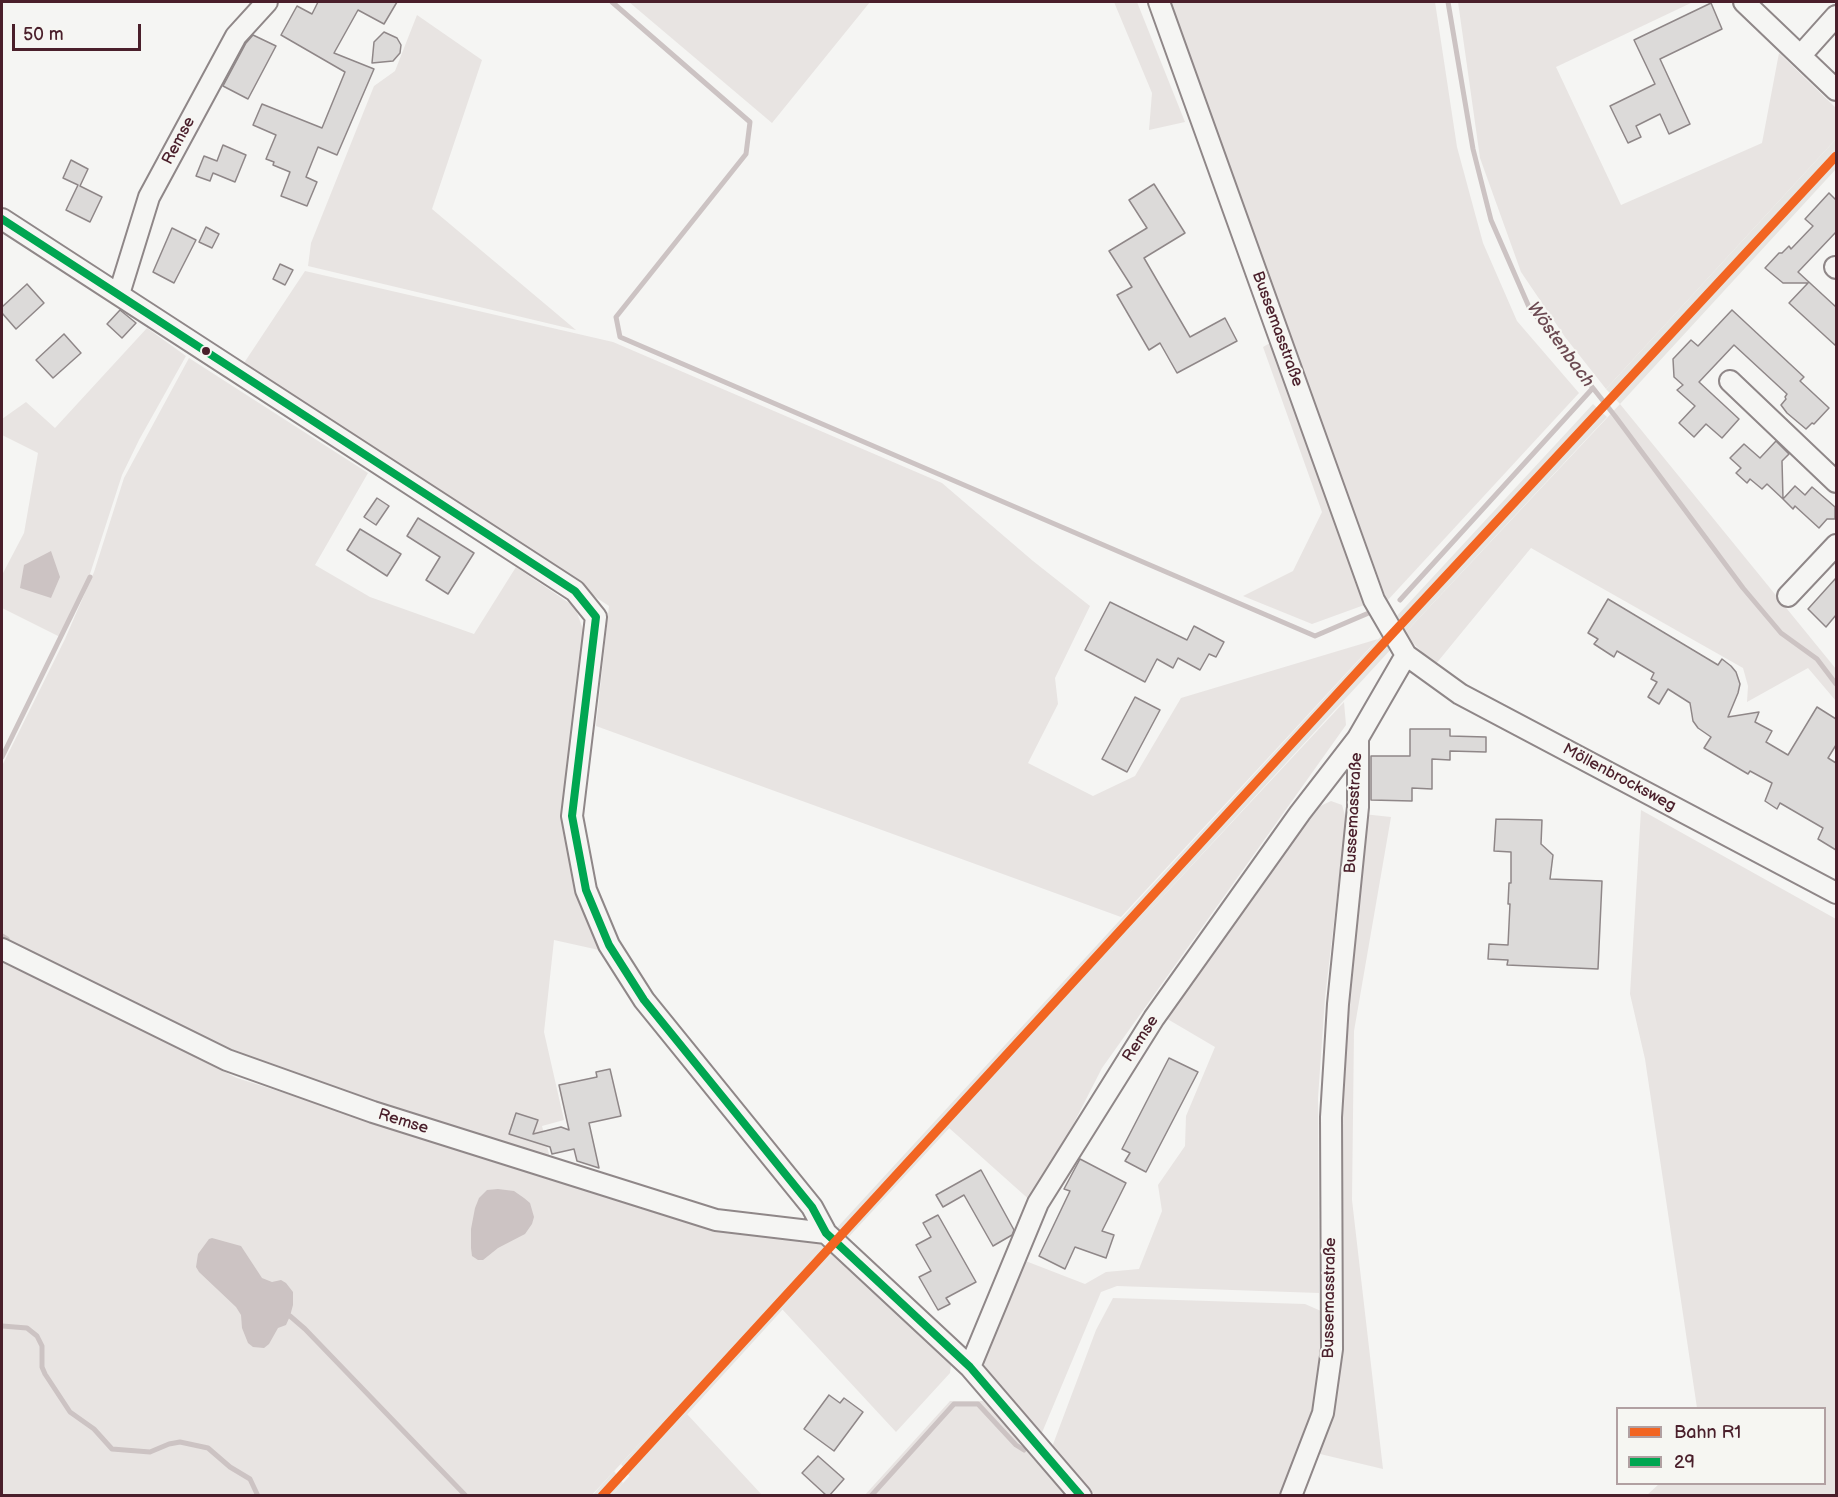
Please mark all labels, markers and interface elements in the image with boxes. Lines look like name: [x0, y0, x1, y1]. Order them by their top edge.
scale bar: [15, 12, 144, 50]
text: 50 m: [23, 24, 64, 45]
street label: Remse: [158, 114, 200, 168]
street label: Bussemasstraße: [1247, 269, 1307, 389]
water label: Wöstenbach: [1522, 298, 1598, 392]
unlabelled marker: [200, 345, 212, 357]
street label: Möllenbrocksweg: [1559, 740, 1679, 816]
street label: Bussemasstraße: [1341, 752, 1367, 874]
street label: Remse: [1119, 1012, 1163, 1066]
street label: Remse: [376, 1105, 430, 1139]
street label: Bussemasstraße: [1319, 1237, 1341, 1359]
legend: [1616, 1407, 1826, 1485]
text: Bahn R1: [1674, 1422, 1741, 1443]
text: 29: [1674, 1452, 1695, 1473]

